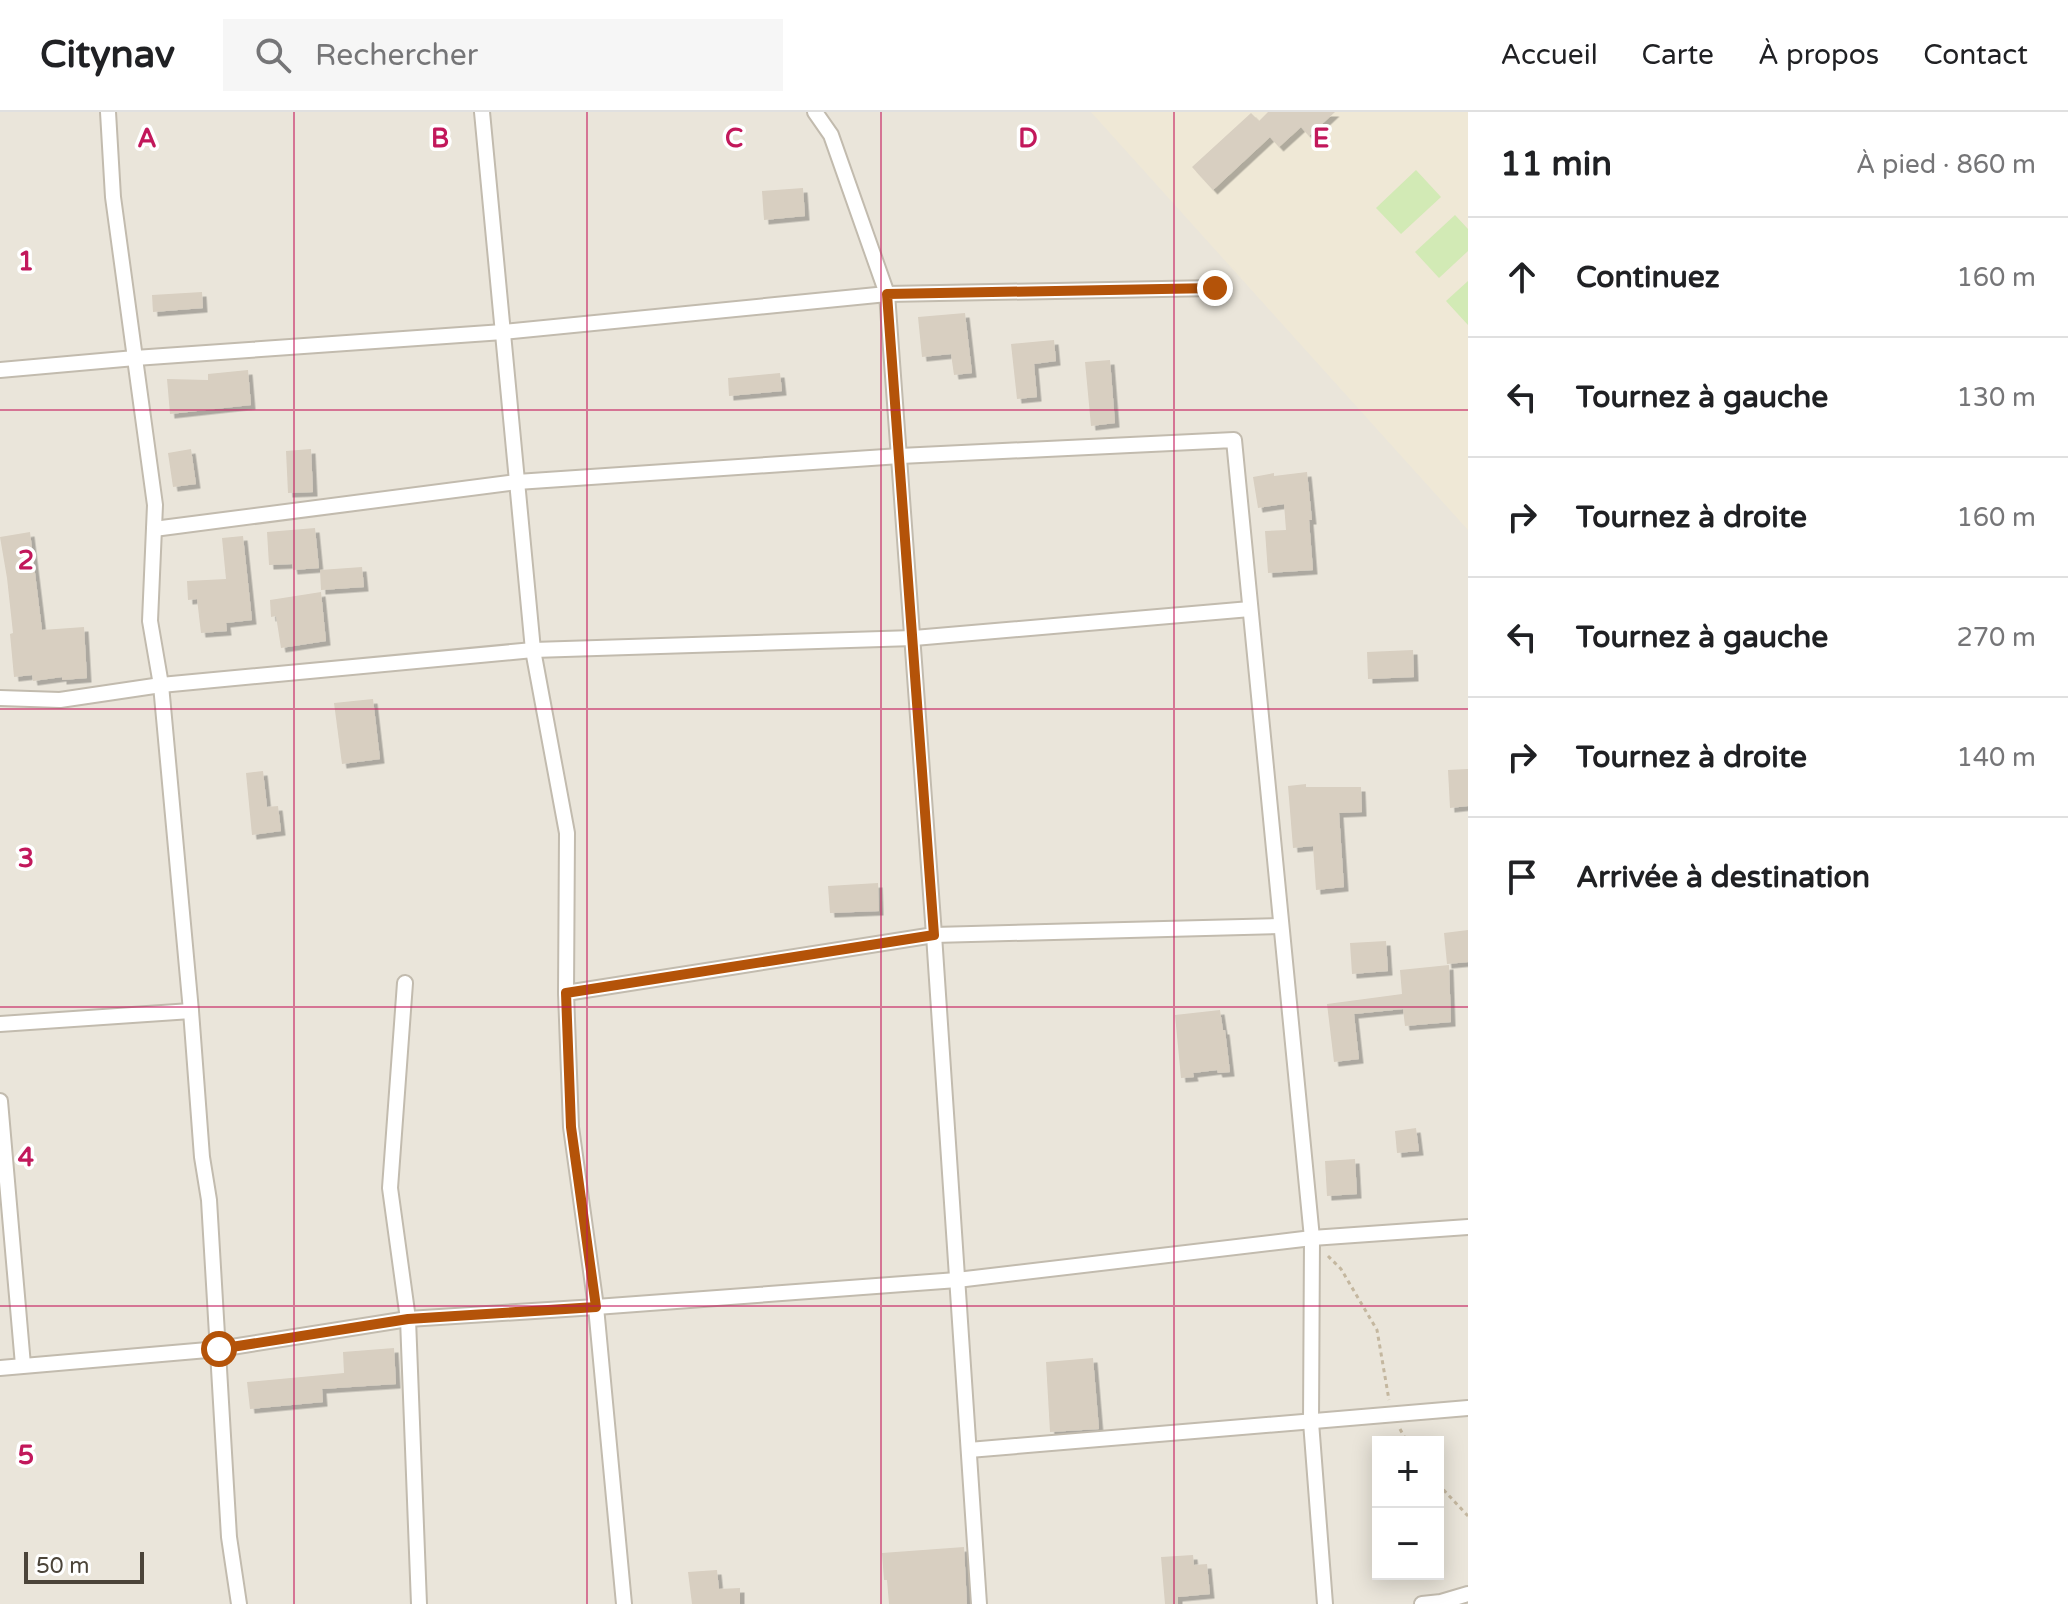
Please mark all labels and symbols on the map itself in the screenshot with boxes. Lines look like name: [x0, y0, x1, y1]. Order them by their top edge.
text: A: [137, 123, 157, 154]
text: B: [431, 123, 449, 154]
text: C: [725, 123, 743, 154]
text: D: [1018, 123, 1038, 154]
text: E: [1313, 123, 1329, 154]
text: 1: [18, 246, 34, 277]
route end: [1197, 270, 1233, 306]
text: 2: [18, 545, 34, 576]
text: 3: [18, 843, 34, 874]
text: 4: [18, 1142, 34, 1173]
route start: [201, 1331, 237, 1367]
text: 5: [18, 1440, 34, 1471]
scale bar: [24, 1548, 144, 1584]

